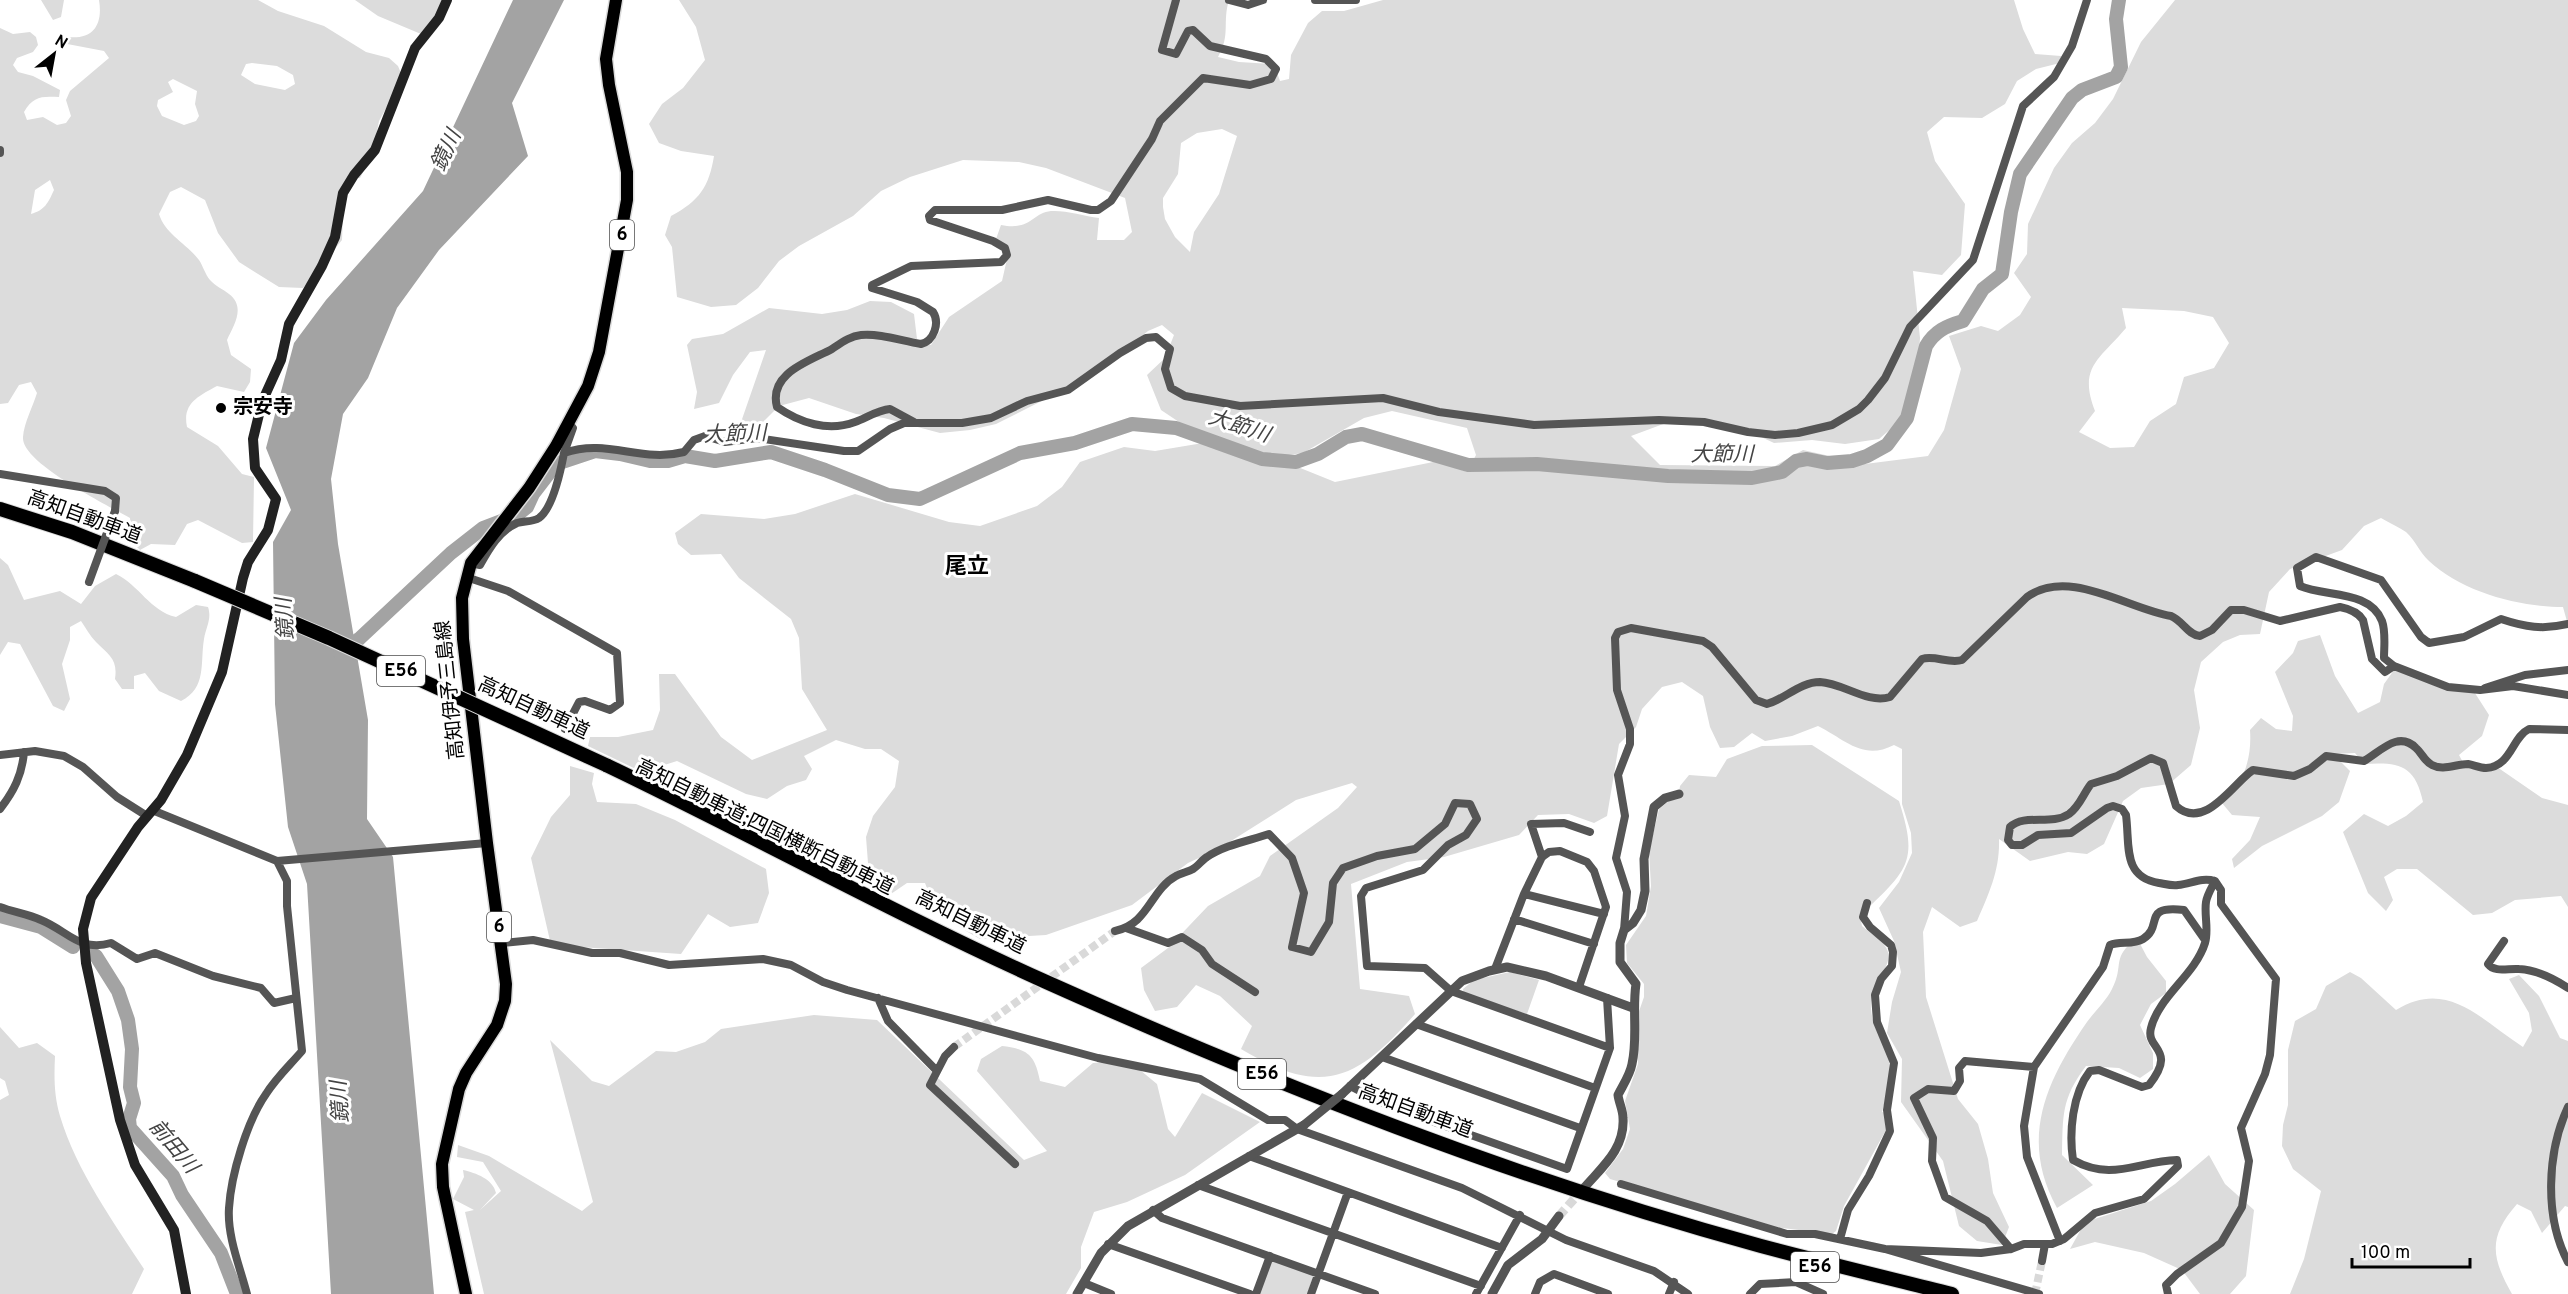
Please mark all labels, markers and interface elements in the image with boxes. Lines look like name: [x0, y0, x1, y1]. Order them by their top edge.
north arrow: [24, 24, 84, 84]
text: N: [51, 31, 71, 54]
water label: 鏡川: [426, 124, 469, 176]
road number: 6: [610, 220, 634, 250]
place label: 宗安寺: [233, 395, 293, 421]
marker: 宗安寺: [214, 401, 228, 415]
water label: 大節川: [1205, 404, 1275, 450]
water label: 大節川: [703, 420, 769, 450]
water label: 大節川: [1691, 442, 1755, 469]
street label: 高知自動車道: [23, 485, 145, 551]
district label: 尾立: [945, 554, 989, 581]
water label: 鏡川: [271, 595, 301, 641]
street label: 高知伊予三島線: [431, 619, 471, 761]
road number: E56: [377, 656, 425, 686]
street label: 高知自動車道: [473, 672, 593, 746]
street label: 高知自動車道;四国横断自動車道: [630, 754, 898, 902]
street label: 高知自動車道: [910, 885, 1030, 961]
road number: 6: [487, 912, 511, 942]
road number: E56: [1238, 1059, 1286, 1089]
water label: 鏡川: [326, 1078, 356, 1124]
street label: 高知自動車道: [1354, 1079, 1476, 1145]
water label: 前田川: [142, 1114, 205, 1181]
scale bar: [2352, 1231, 2470, 1269]
text: 100 m: [2361, 1242, 2410, 1265]
road number: E56: [1791, 1252, 1839, 1282]

